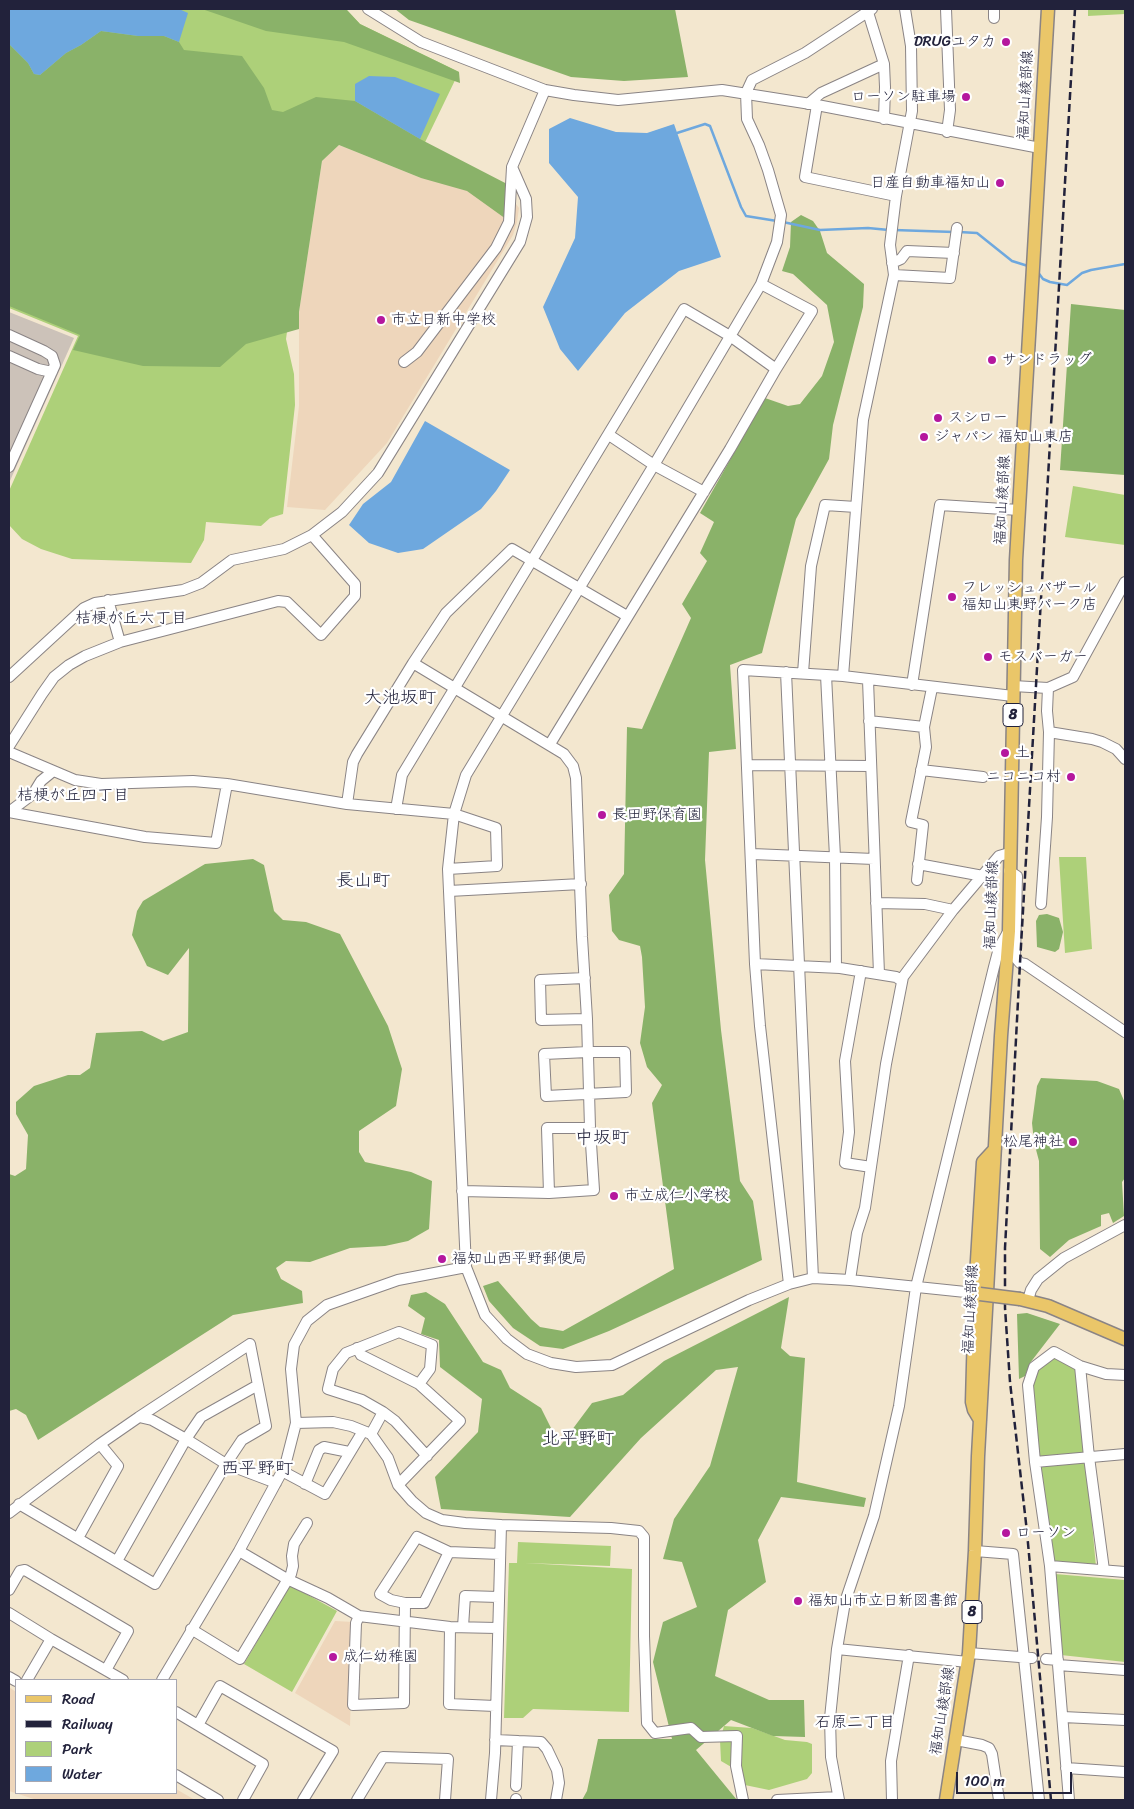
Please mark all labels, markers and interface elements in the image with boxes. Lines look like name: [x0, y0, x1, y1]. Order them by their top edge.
place label: DRUGユタカ: [914, 33, 996, 51]
marker: DRUGユタカ: [1000, 36, 1012, 48]
street label: 福知山綾部線: [1015, 50, 1037, 140]
place label: ローソン駐車場: [851, 88, 956, 106]
marker: ローソン駐車場: [960, 91, 972, 103]
place label: 日産自動車福知山: [870, 174, 990, 192]
marker: 日産自動車福知山: [994, 177, 1006, 189]
place label: 市立日新中学校: [391, 311, 496, 329]
marker: 市立日新中学校: [375, 314, 387, 326]
place label: サンドラッグ: [1002, 351, 1092, 369]
marker: サンドラッグ: [986, 354, 998, 366]
place label: スシロー: [948, 409, 1008, 427]
marker: スシロー: [932, 412, 944, 424]
place label: ジャパン 福知山東店: [934, 428, 1073, 446]
marker: ジャパン 福知山東店: [918, 431, 930, 443]
street label: 福知山綾部線: [992, 455, 1014, 545]
place label: フレッシュバザール 福知山東野パーク店: [962, 579, 1097, 614]
marker: フレッシュバザール 福知山東野パーク店: [946, 591, 958, 603]
district label: 桔梗が丘六丁目: [75, 609, 187, 629]
place label: モスバーガー: [998, 648, 1088, 666]
marker: モスバーガー: [982, 651, 994, 663]
district label: 大池坂町: [364, 687, 436, 709]
road number: 8: [1003, 704, 1023, 726]
place label: 土: [1015, 744, 1030, 762]
marker: 土: [999, 747, 1011, 759]
place label: ニコニコ村: [986, 768, 1061, 786]
marker: ニコニコ村: [1065, 771, 1077, 783]
district label: 桔梗が丘四丁目: [17, 786, 129, 806]
place label: 長田野保育園: [612, 806, 702, 824]
marker: 長田野保育園: [596, 809, 608, 821]
street label: 福知山綾部線: [981, 860, 1003, 950]
district label: 長山町: [336, 870, 390, 892]
district label: 中坂町: [575, 1127, 629, 1149]
place label: 松尾神社: [1003, 1133, 1063, 1151]
marker: 松尾神社: [1067, 1136, 1079, 1148]
place label: 市立成仁小学校: [624, 1187, 729, 1205]
marker: 市立成仁小学校: [608, 1190, 620, 1202]
place label: 福知山西平野郵便局: [452, 1250, 587, 1268]
marker: 福知山西平野郵便局: [436, 1253, 448, 1265]
street label: 福知山綾部線: [960, 1264, 982, 1354]
district label: 北平野町: [542, 1428, 614, 1450]
district label: 西平野町: [221, 1458, 293, 1480]
place label: ローソン: [1016, 1524, 1076, 1542]
marker: ローソン: [1000, 1527, 1012, 1539]
place label: 福知山市立日新図書館: [808, 1592, 958, 1610]
marker: 福知山市立日新図書館: [792, 1595, 804, 1607]
road number: 8: [962, 1600, 982, 1624]
place label: 成仁幼稚園: [343, 1648, 418, 1666]
marker: 成仁幼稚園: [327, 1651, 339, 1663]
street label: 福知山綾部線: [927, 1665, 959, 1757]
legend: [15, 1679, 178, 1794]
text: Road: [62, 1686, 94, 1712]
text: Railway: [62, 1711, 113, 1737]
district label: 石原二丁目: [815, 1713, 895, 1733]
text: Park: [62, 1736, 93, 1762]
text: Water: [62, 1761, 102, 1787]
scale bar: [959, 1762, 1075, 1794]
text: 100 m: [964, 1768, 1005, 1794]

